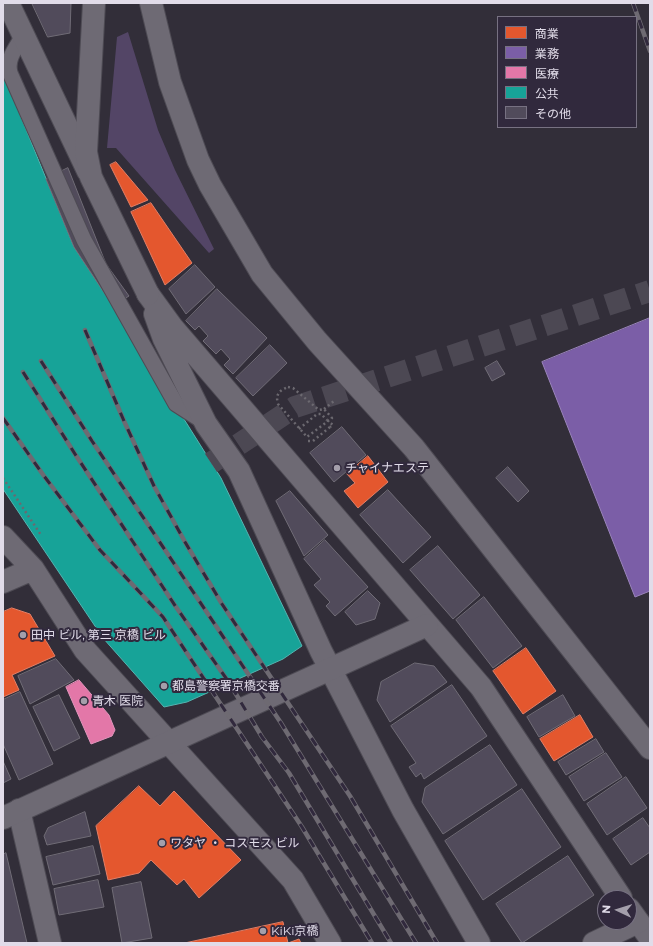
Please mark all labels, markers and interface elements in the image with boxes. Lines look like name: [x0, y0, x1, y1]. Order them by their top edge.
legend: [497, 16, 637, 128]
text: 商業: [535, 26, 559, 41]
text: 業務: [535, 46, 559, 61]
text: 医療: [535, 66, 559, 81]
text: 公共: [535, 86, 559, 101]
text: その他: [535, 106, 571, 121]
place label: チャイナエステ: [345, 461, 429, 475]
marker: チャイナエステ: [332, 463, 342, 473]
place label: 田中 ビル, 第三 京橋 ビル: [31, 628, 166, 642]
marker: 田中 ビル, 第三 京橋 ビル: [18, 630, 28, 640]
place label: 都島警察署京橋交番: [172, 679, 280, 693]
marker: 都島警察署京橋交番: [159, 681, 169, 691]
place label: 青木 医院: [92, 694, 143, 708]
marker: 青木 医院: [79, 696, 89, 706]
place label: ワタヤ ・ コスモス ビル: [170, 836, 299, 850]
marker: ワタヤ ・ コスモス ビル: [157, 838, 167, 848]
north arrow: [597, 890, 637, 930]
text: N: [599, 904, 613, 914]
place label: KiKi京橋: [271, 924, 319, 938]
marker: KiKi京橋: [258, 926, 268, 936]

